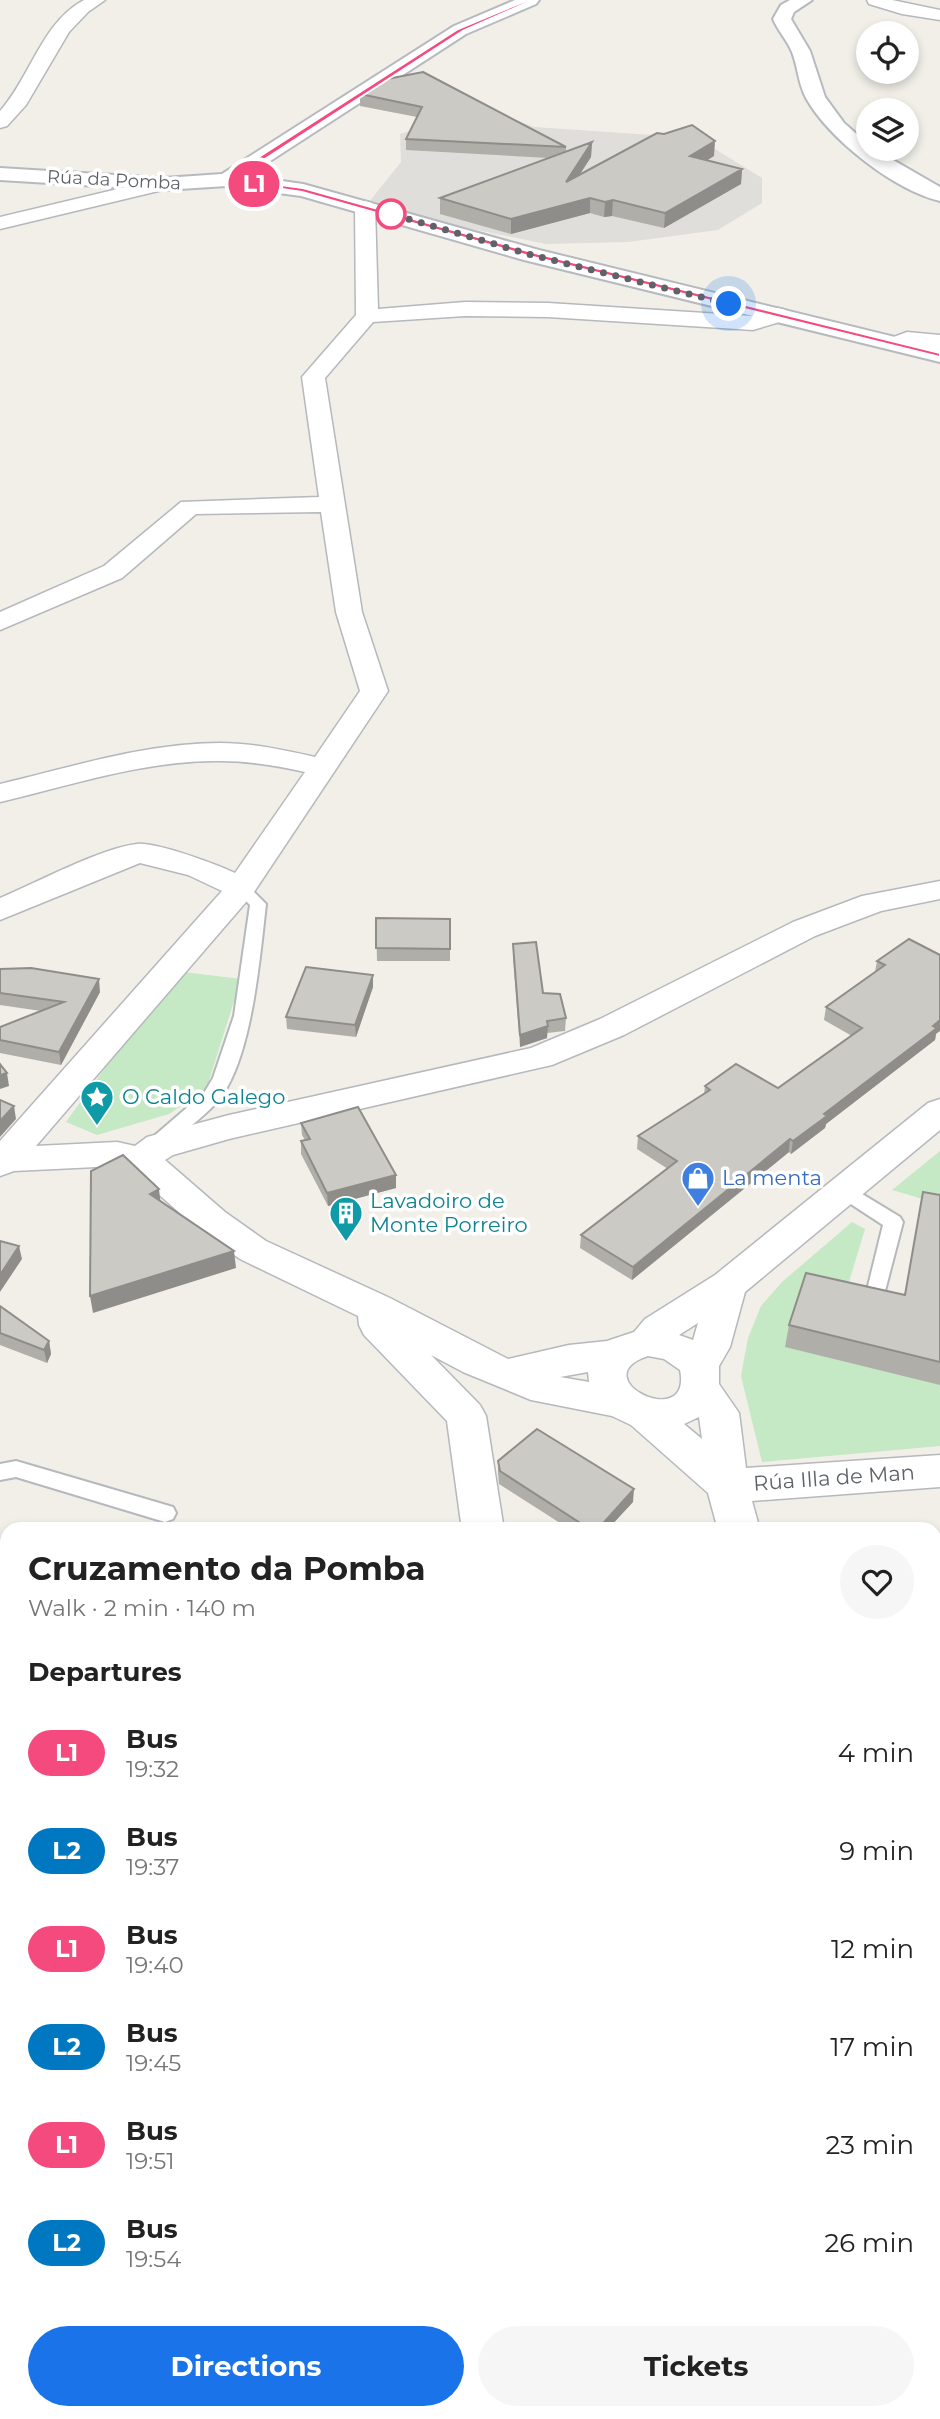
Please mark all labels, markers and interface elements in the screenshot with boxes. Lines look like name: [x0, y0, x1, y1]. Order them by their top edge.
map controls: [856, 21, 919, 161]
button: locate: [856, 21, 919, 84]
button: layers: [856, 98, 919, 161]
line badge: L1: [222, 161, 286, 207]
street label: Rúa da Pomba: [47, 166, 181, 194]
text: L1: [242, 169, 266, 198]
unlabelled marker: [376, 199, 406, 229]
your location: [711, 286, 746, 321]
place icon: O Caldo Galego: [78, 1078, 116, 1127]
place label: O Caldo Galego: [122, 1084, 285, 1109]
shop icon: La menta: [679, 1159, 717, 1208]
place label: La menta: [722, 1165, 822, 1190]
place label: Lavadoiro de Monte Porreiro: [370, 1188, 528, 1237]
building icon: Lavadoiro de Monte Porreiro: [327, 1194, 365, 1243]
street label: Rúa Illa de Man: [752, 1459, 916, 1496]
button: heart: [840, 1545, 914, 1619]
text: Cruzamento da Pomba: [28, 1548, 426, 1588]
text: Walk · 2 min · 140 m: [28, 1594, 256, 1622]
text: Departures: [28, 1656, 182, 1688]
text: Bus: [126, 1723, 178, 1755]
text: 4 min: [838, 1737, 914, 1769]
text: L1: [55, 1738, 78, 1767]
text: 19:32: [126, 1755, 179, 1783]
text: Bus: [126, 1821, 178, 1853]
text: 9 min: [839, 1835, 914, 1867]
text: L2: [52, 1836, 81, 1865]
text: 19:37: [126, 1853, 179, 1881]
text: Bus: [126, 1919, 178, 1951]
text: 12 min: [831, 1933, 914, 1965]
text: L1: [55, 1934, 78, 1963]
text: 19:40: [126, 1951, 184, 1979]
text: Bus: [126, 2017, 178, 2049]
text: 17 min: [830, 2031, 914, 2063]
text: L2: [52, 2032, 81, 2061]
text: 19:45: [126, 2049, 181, 2077]
text: Bus: [126, 2115, 178, 2147]
text: 23 min: [826, 2129, 914, 2161]
text: L1: [55, 2130, 78, 2159]
text: 19:51: [126, 2147, 175, 2175]
text: Bus: [126, 2213, 178, 2245]
text: 26 min: [824, 2227, 914, 2259]
text: L2: [52, 2228, 81, 2257]
text: 19:54: [126, 2245, 181, 2273]
button: Directions: [28, 2326, 464, 2406]
button: Tickets: [478, 2326, 914, 2406]

